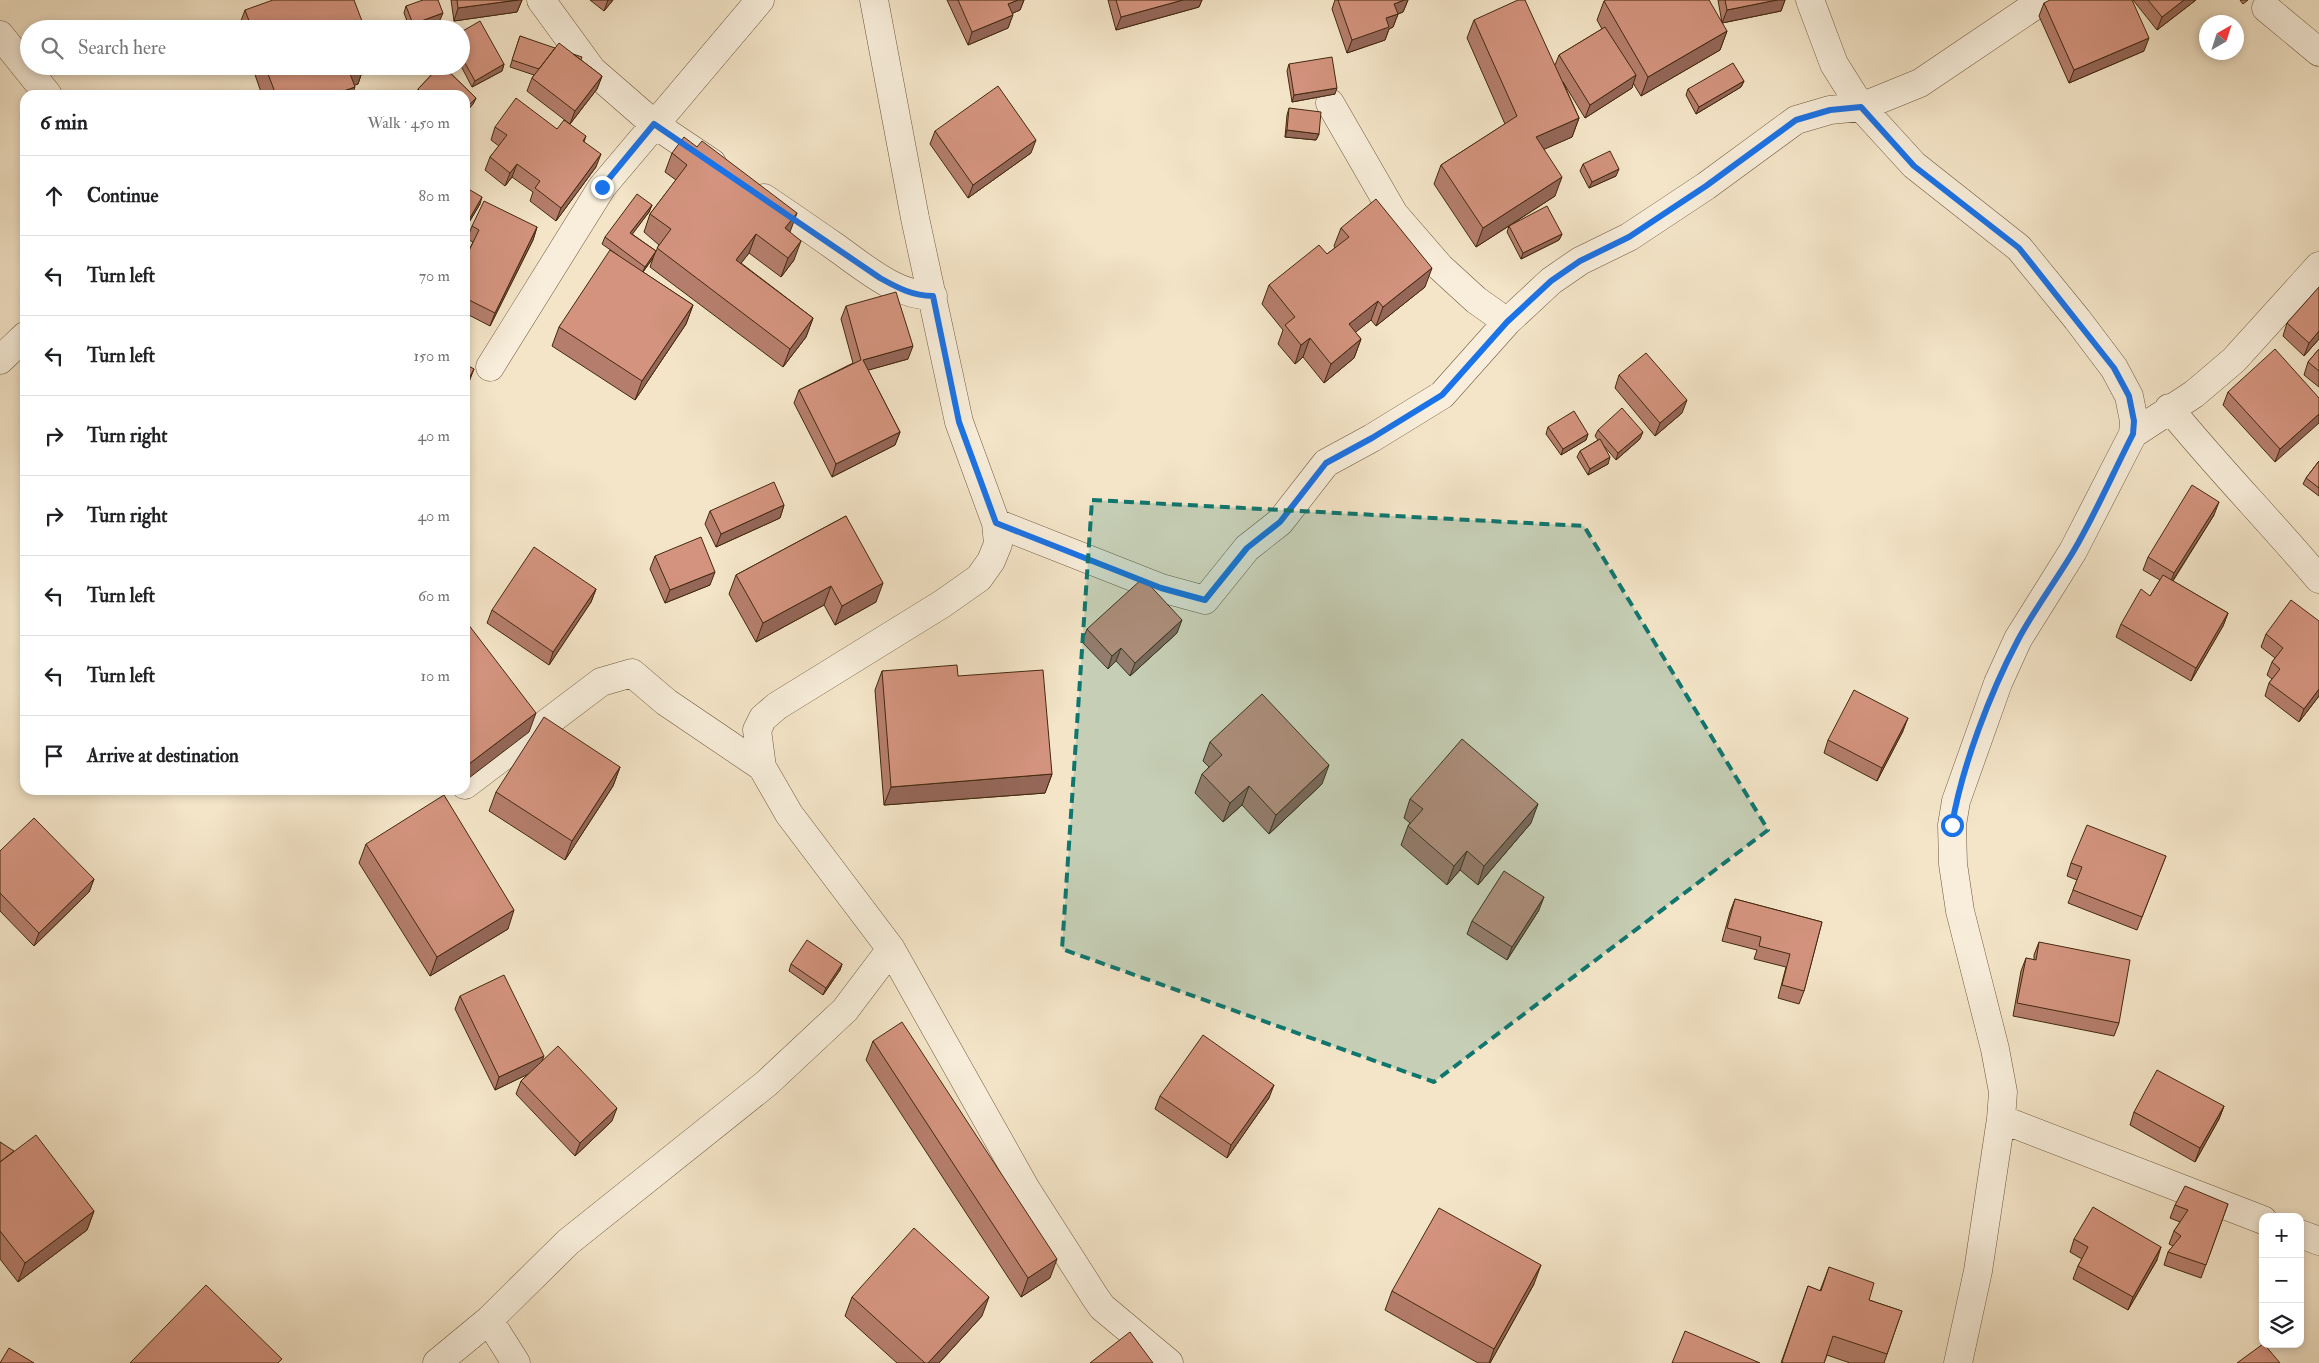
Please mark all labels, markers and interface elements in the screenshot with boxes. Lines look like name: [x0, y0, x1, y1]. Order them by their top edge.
north arrow: [2199, 15, 2244, 60]
search box: [20, 20, 470, 75]
icon: search: [38, 34, 66, 62]
text: Search here: [78, 36, 166, 60]
text: 6 min: [40, 109, 88, 136]
text: Walk · 450 m: [367, 113, 450, 133]
route end: [591, 176, 614, 199]
icon: ahead: [40, 182, 68, 210]
text: Continue: [87, 184, 158, 208]
text: 80 m: [419, 186, 450, 206]
icon: left: [40, 262, 68, 290]
text: Turn left: [87, 264, 155, 288]
text: 70 m: [419, 266, 450, 286]
icon: left: [40, 342, 68, 370]
text: Turn left: [87, 344, 155, 368]
text: 150 m: [413, 346, 450, 366]
icon: right: [40, 422, 68, 450]
text: Turn right: [87, 424, 167, 448]
text: 40 m: [417, 426, 450, 446]
icon: right: [40, 502, 68, 530]
text: Turn right: [87, 504, 167, 528]
text: 40 m: [417, 506, 450, 526]
icon: left: [40, 582, 68, 610]
text: Turn left: [87, 584, 155, 608]
text: 60 m: [418, 586, 450, 606]
icon: left: [40, 662, 68, 690]
text: Turn left: [87, 664, 155, 688]
text: 10 m: [420, 666, 450, 686]
icon: arrive: [40, 742, 68, 770]
text: Arrive at destination: [87, 744, 239, 768]
route start: [1941, 814, 1964, 837]
map controls: [2259, 1213, 2304, 1348]
button: +: [2259, 1213, 2304, 1258]
button: −: [2259, 1258, 2304, 1303]
button: layers: [2259, 1303, 2304, 1348]

